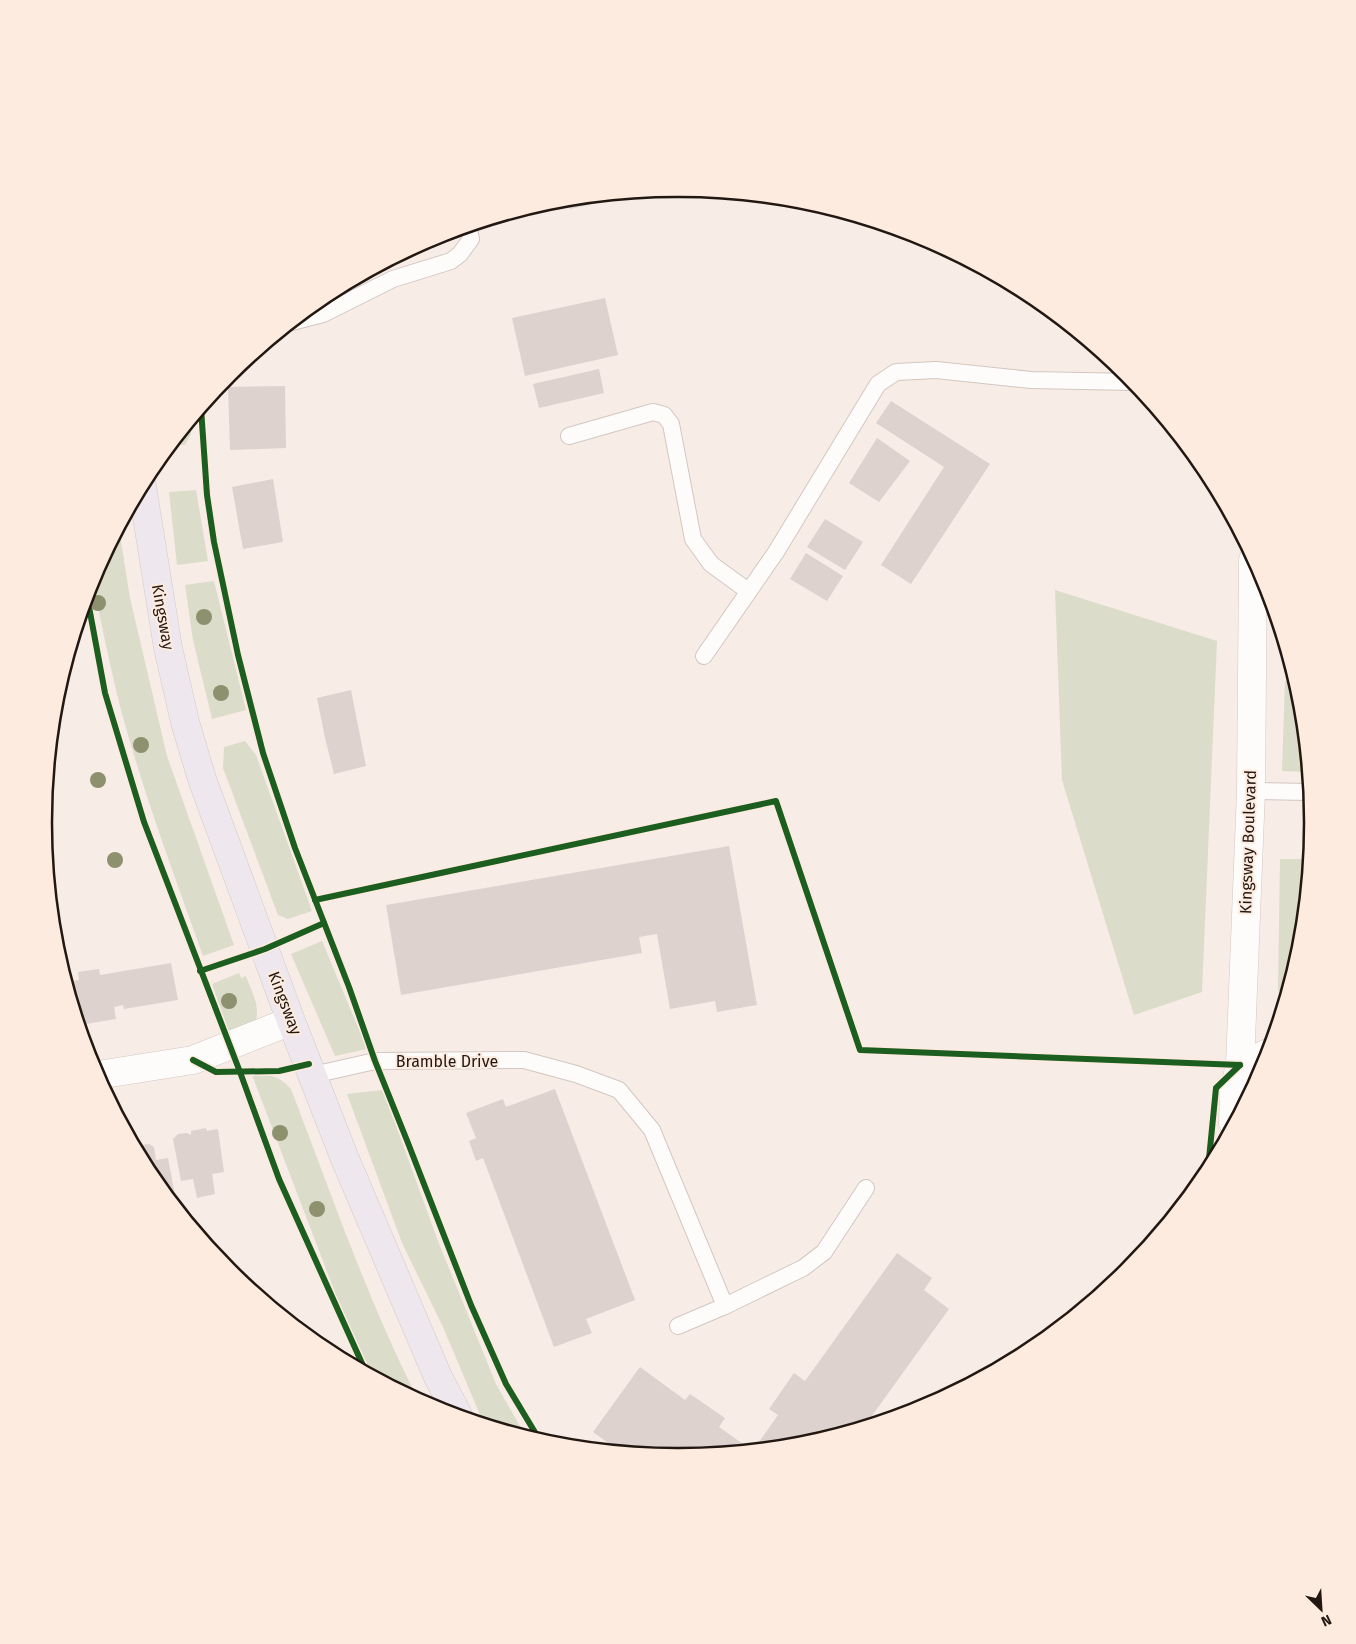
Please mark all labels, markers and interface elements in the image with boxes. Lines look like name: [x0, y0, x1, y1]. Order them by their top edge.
street label: Kingsway: [148, 583, 178, 652]
street label: Kingsway Boulevard: [1236, 770, 1260, 914]
street label: Kingsway: [264, 969, 306, 1038]
street label: Bramble Drive: [396, 1052, 498, 1071]
north arrow: [1296, 1584, 1346, 1634]
text: N: [1318, 1611, 1334, 1630]

